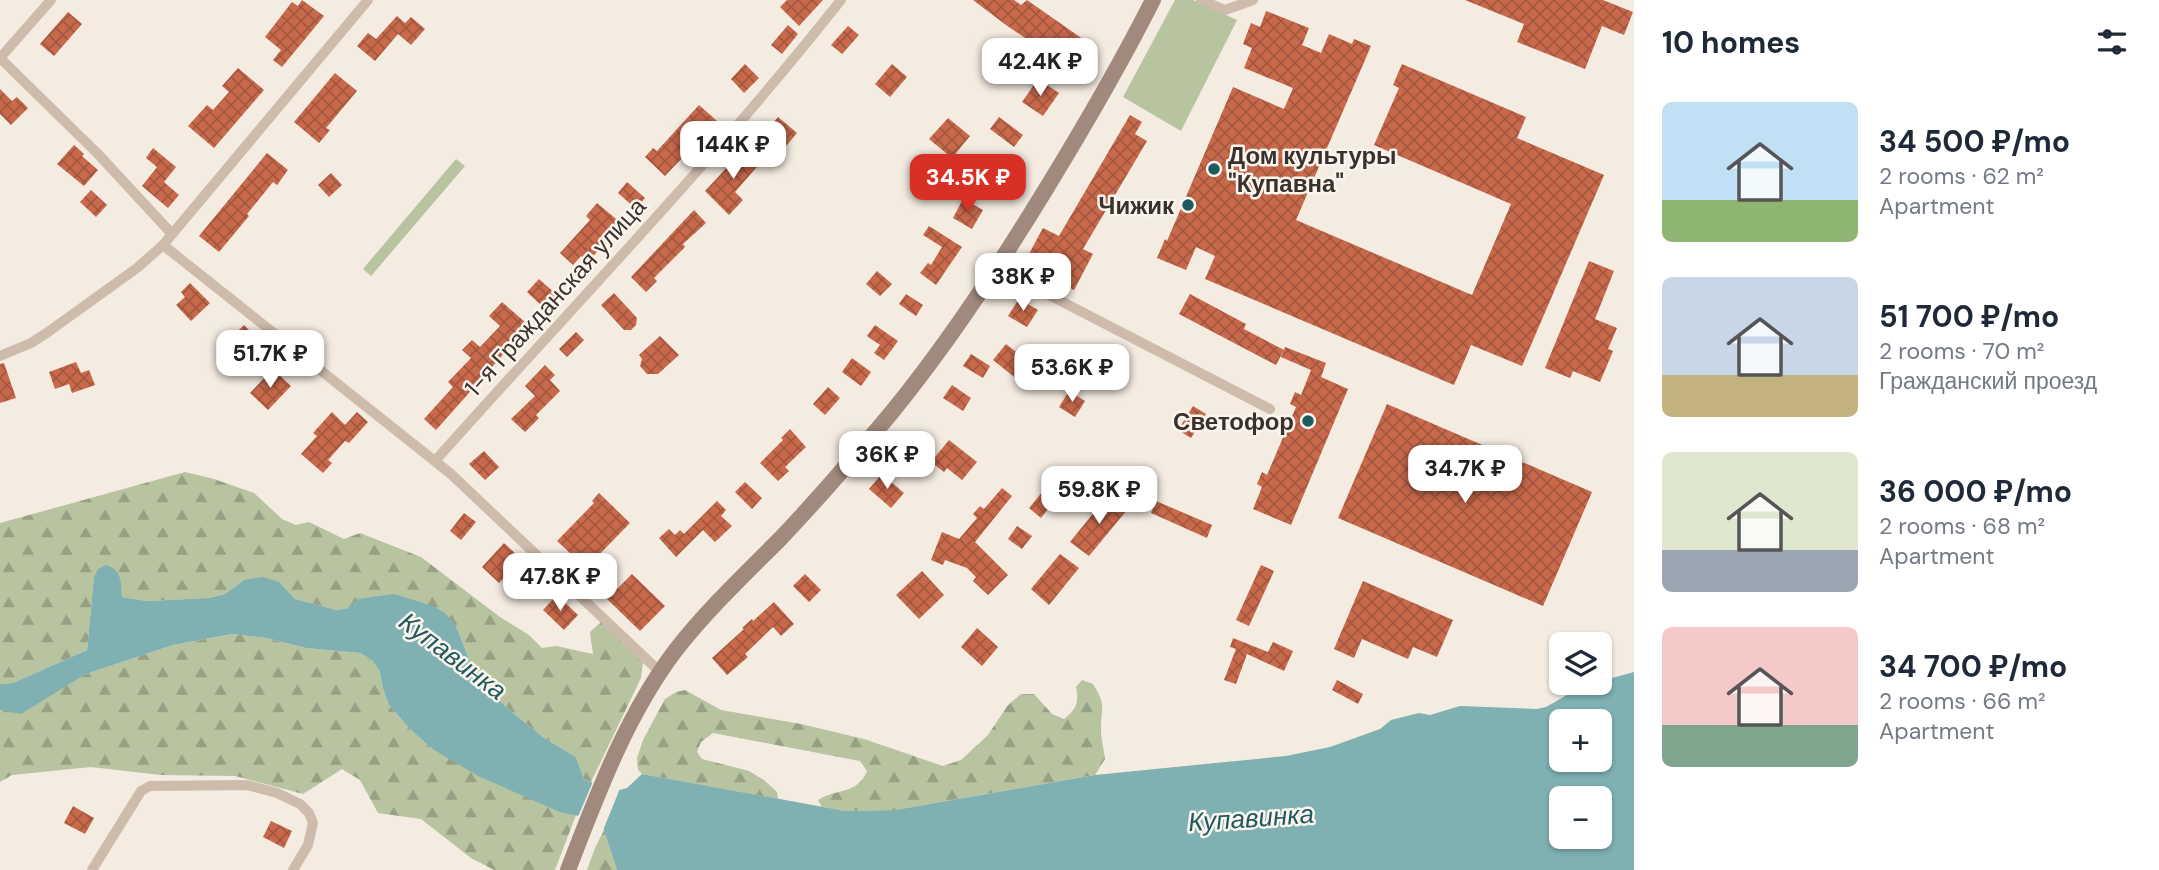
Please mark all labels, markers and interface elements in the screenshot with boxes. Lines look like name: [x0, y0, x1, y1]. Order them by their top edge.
text: 10 homes: [1662, 23, 1800, 62]
icon: filters: [2093, 23, 2131, 61]
pin: 42.4K ₽: [975, 38, 1105, 98]
text: 42.4K ₽: [998, 46, 1082, 76]
pin: 144K ₽: [676, 122, 790, 181]
text: 34 500 ₽/mo: [1879, 122, 2070, 161]
text: 144K ₽: [696, 129, 770, 159]
icon: home: [1718, 130, 1802, 214]
place label: Дом культуры "Купавна": [1228, 140, 1397, 199]
pin: 34.5K ₽: [903, 154, 1033, 214]
marker: Дом культуры "Купавна": [1206, 161, 1222, 177]
text: 2 rooms · 62 m²: [1879, 161, 2044, 191]
text: 34.5K ₽: [926, 162, 1010, 192]
place label: Чижик: [1099, 190, 1175, 221]
street label: 1-я Гражданская улица: [458, 191, 653, 403]
text: Apartment: [1879, 191, 1994, 221]
marker: Чижик: [1180, 197, 1196, 213]
pin: 38K ₽: [974, 254, 1072, 313]
text: 38K ₽: [991, 261, 1055, 291]
text: 51 700 ₽/mo: [1879, 297, 2059, 336]
icon: home: [1718, 305, 1802, 389]
pin: 51.7K ₽: [205, 330, 335, 390]
text: 2 rooms · 70 m²: [1879, 336, 2044, 366]
text: 51.7K ₽: [232, 338, 308, 368]
pin: 53.6K ₽: [1007, 344, 1137, 404]
text: 53.6K ₽: [1030, 352, 1114, 382]
text: Гражданский проезд: [1879, 366, 2097, 396]
place label: Светофор: [1173, 406, 1294, 437]
marker: Светофор: [1300, 413, 1316, 429]
pin: 36K ₽: [838, 432, 936, 491]
text: 36K ₽: [855, 439, 919, 469]
pin: 34.7K ₽: [1400, 446, 1530, 505]
text: 34.7K ₽: [1424, 453, 1506, 483]
pin: 59.8K ₽: [1034, 466, 1164, 526]
text: 36 000 ₽/mo: [1879, 472, 2072, 511]
text: 59.8K ₽: [1057, 474, 1141, 504]
icon: home: [1718, 480, 1802, 564]
text: 2 rooms · 68 m²: [1879, 511, 2045, 541]
text: Apartment: [1879, 541, 1994, 571]
pin: 47.8K ₽: [495, 554, 625, 613]
text: 47.8K ₽: [519, 561, 601, 591]
water label: Купавинка: [393, 605, 513, 707]
map controls: [1549, 632, 1612, 849]
button: layers: [1549, 632, 1612, 695]
text: 34 700 ₽/mo: [1879, 647, 2067, 686]
icon: home: [1718, 655, 1802, 739]
text: 2 rooms · 66 m²: [1879, 686, 2046, 716]
button: +: [1549, 709, 1612, 772]
text: Apartment: [1879, 716, 1994, 746]
button: −: [1549, 786, 1612, 849]
water label: Купавинка: [1187, 797, 1315, 839]

